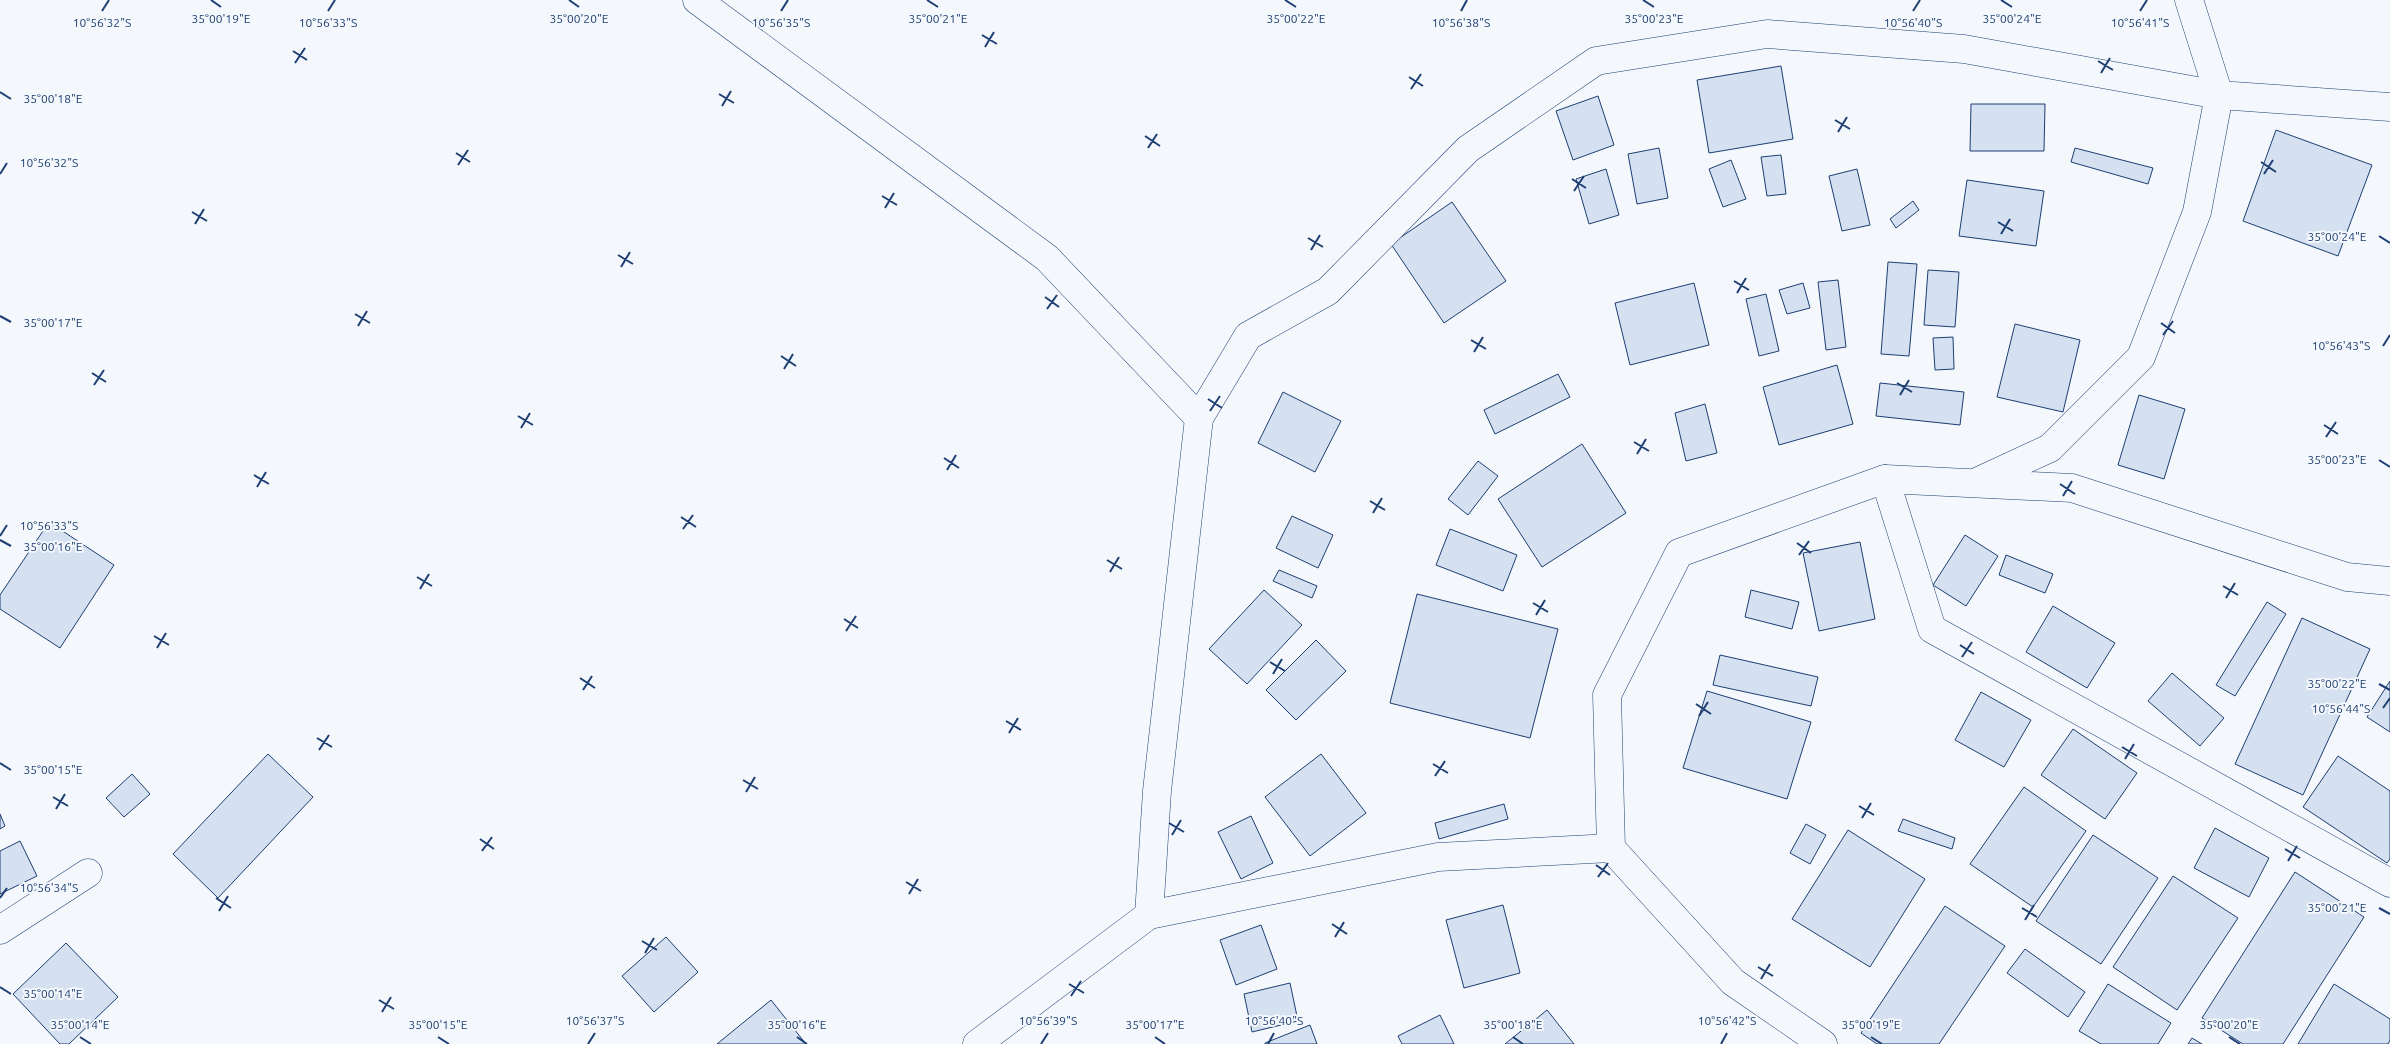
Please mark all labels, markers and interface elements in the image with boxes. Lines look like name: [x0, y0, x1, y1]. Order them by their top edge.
text: 35°00'19"E: [192, 12, 251, 25]
text: 35°00'20"E: [550, 12, 609, 25]
text: 35°00'21"E: [909, 12, 968, 25]
text: 35°00'22"E: [1267, 12, 1326, 25]
text: 35°00'23"E: [1625, 12, 1684, 25]
text: 35°00'24"E: [1983, 12, 2042, 25]
text: 10°56'32"S: [73, 16, 131, 29]
text: 10°56'33"S: [299, 16, 357, 29]
text: 10°56'35"S: [752, 16, 810, 29]
text: 10°56'38"S: [1432, 16, 1490, 29]
text: 10°56'40"S: [1884, 16, 1942, 29]
text: 10°56'41"S: [2111, 16, 2169, 29]
text: 35°00'18"E: [24, 92, 83, 105]
text: 10°56'32"S: [20, 156, 78, 169]
text: 35°00'24"E: [2308, 230, 2367, 243]
text: 35°00'17"E: [24, 316, 83, 329]
text: 10°56'43"S: [2312, 339, 2370, 352]
text: 35°00'23"E: [2308, 453, 2367, 466]
text: 10°56'33"S: [20, 519, 78, 532]
text: 35°00'16"E: [24, 540, 83, 553]
text: 35°00'22"E: [2308, 677, 2367, 690]
text: 10°56'44"S: [2312, 702, 2370, 715]
text: 35°00'15"E: [24, 763, 83, 776]
text: 10°56'34"S: [20, 881, 78, 894]
text: 35°00'21"E: [2308, 901, 2367, 914]
text: 35°00'14"E: [24, 987, 83, 1000]
text: 10°56'37"S: [566, 1014, 624, 1027]
text: 10°56'39"S: [1019, 1014, 1077, 1027]
text: 10°56'40"S: [1245, 1014, 1303, 1027]
text: 10°56'42"S: [1698, 1014, 1756, 1027]
text: 35°00'14"E: [51, 1018, 110, 1031]
text: 35°00'15"E: [409, 1018, 468, 1031]
text: 35°00'16"E: [768, 1018, 827, 1031]
text: 35°00'17"E: [1126, 1018, 1185, 1031]
text: 35°00'18"E: [1484, 1018, 1543, 1031]
text: 35°00'19"E: [1842, 1018, 1901, 1031]
text: 35°00'20"E: [2200, 1018, 2259, 1031]

